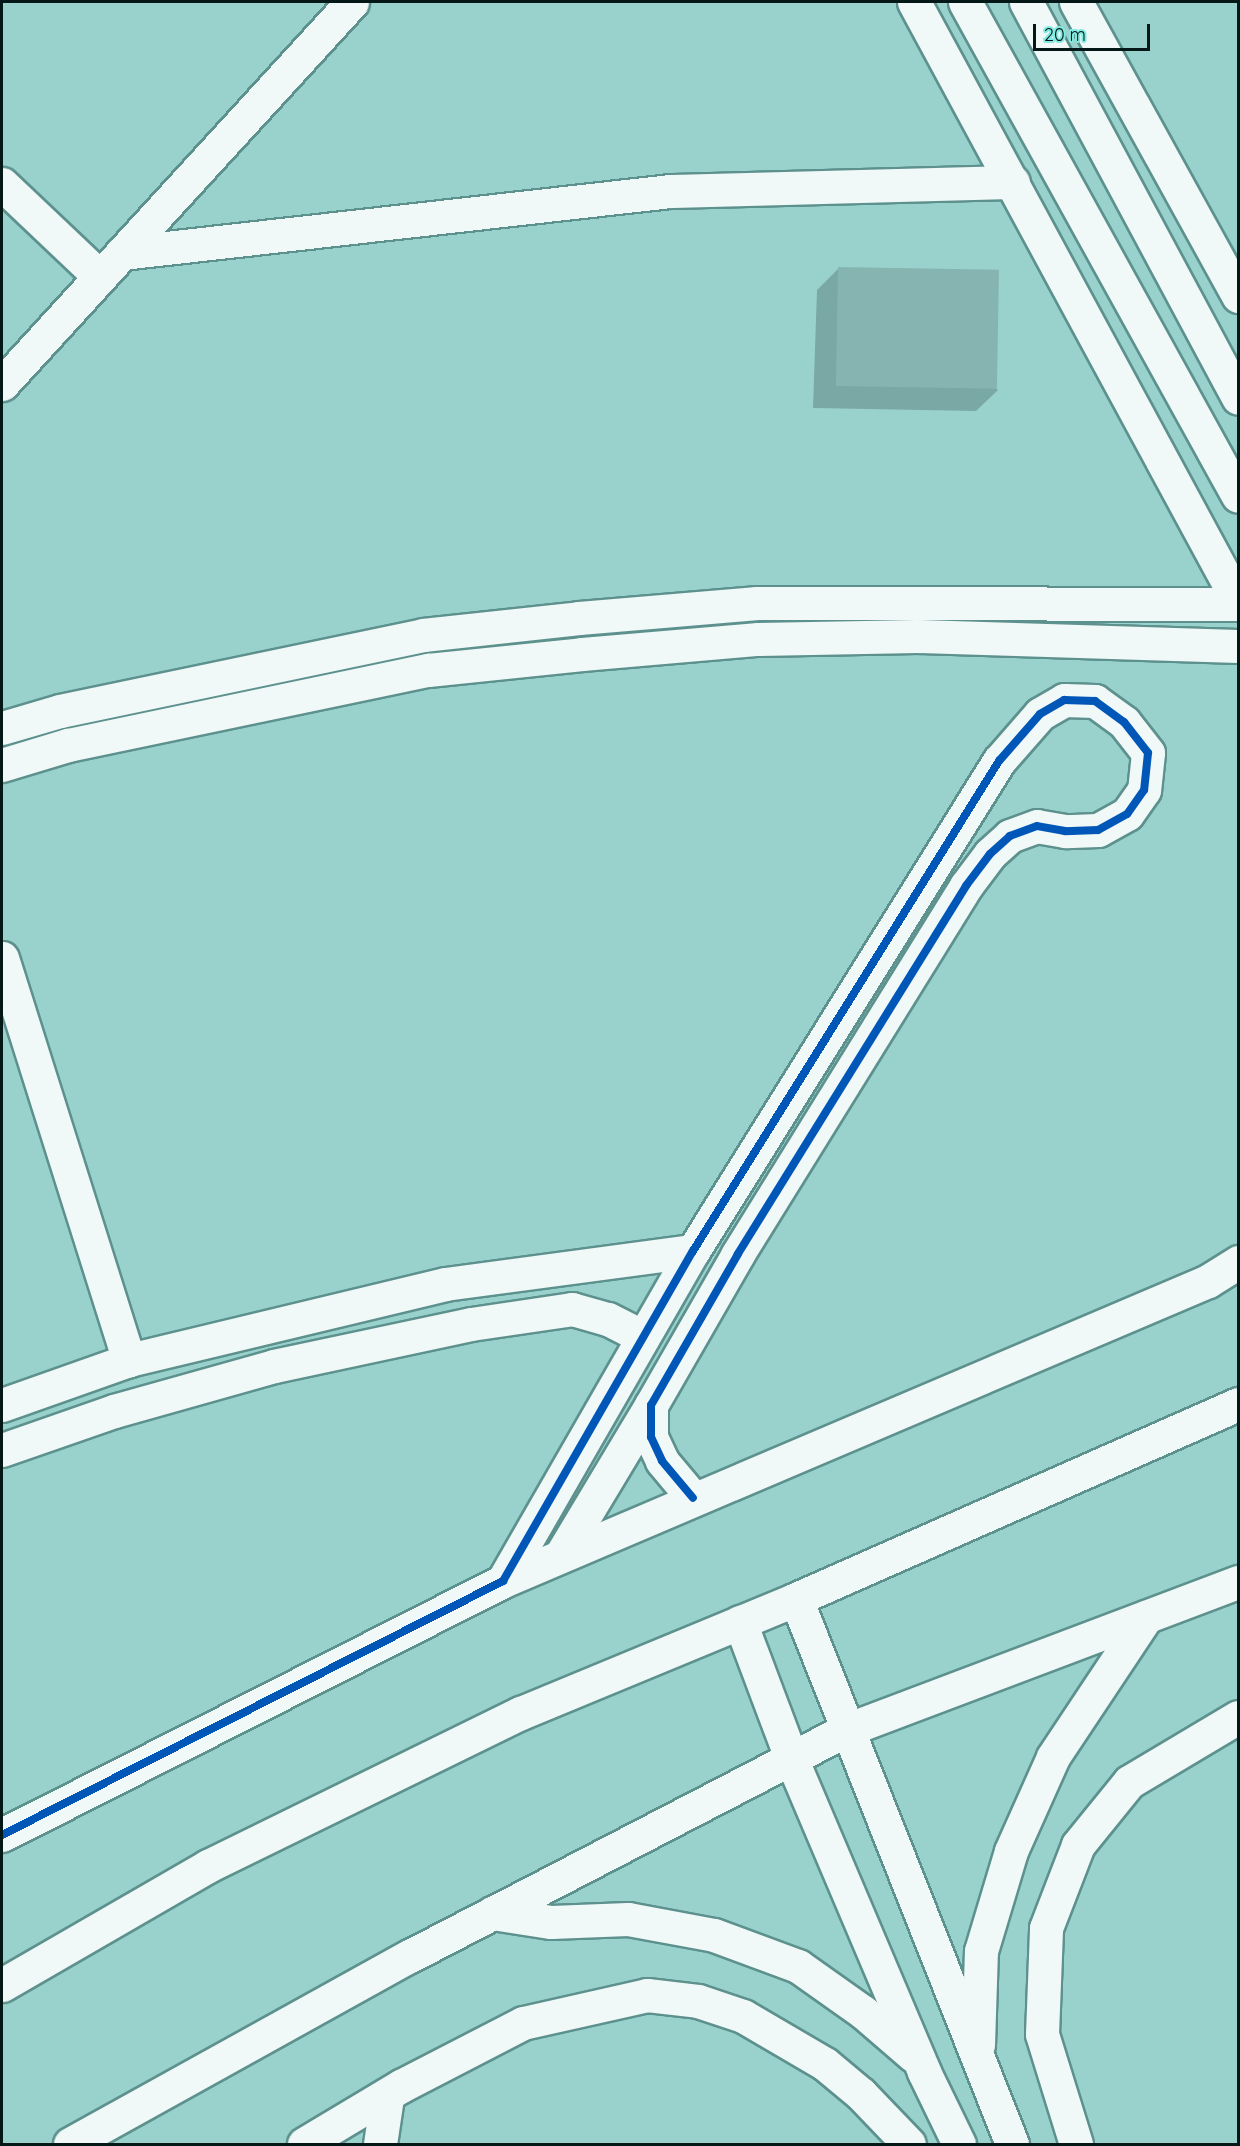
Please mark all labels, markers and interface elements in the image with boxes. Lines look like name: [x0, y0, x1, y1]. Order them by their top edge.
scale bar: [1036, 12, 1153, 50]
text: 20 m: [1044, 23, 1086, 46]

